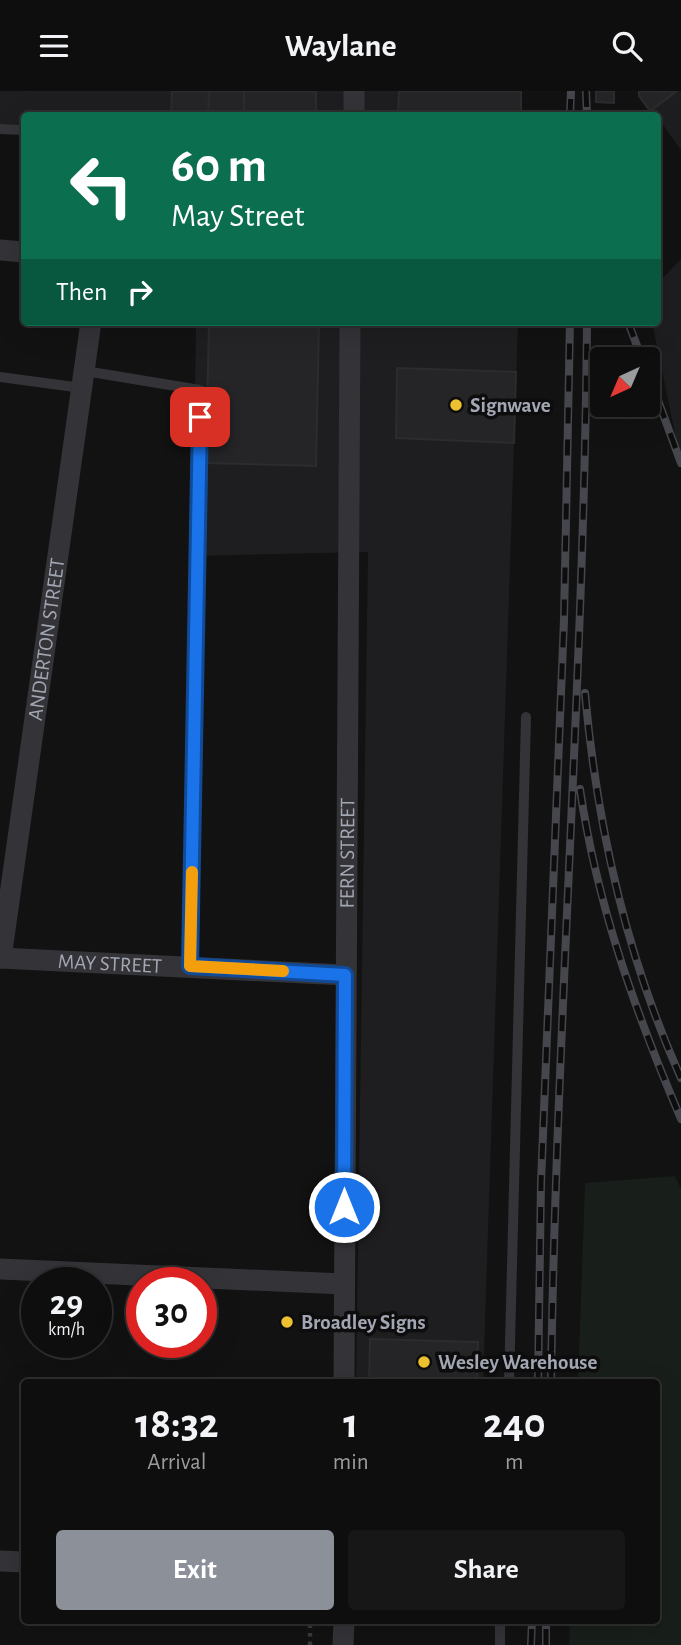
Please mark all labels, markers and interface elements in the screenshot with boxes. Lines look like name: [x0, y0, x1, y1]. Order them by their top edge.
icon: menu: [35, 27, 73, 65]
icon: search: [608, 27, 646, 65]
text: Waylane: [284, 30, 397, 62]
icon: left: [56, 140, 147, 231]
text: 60 m: [171, 142, 267, 191]
text: May Street: [171, 200, 305, 232]
icon: right: [121, 273, 159, 311]
text: Then: [56, 279, 107, 305]
north arrow: [590, 347, 660, 417]
map controls: [590, 347, 660, 417]
pin: [170, 387, 230, 447]
place label: Signwave: [470, 395, 551, 416]
marker: Signwave: [448, 397, 464, 413]
icon: arrive: [181, 398, 219, 436]
street label: ANDERTON STREET: [24, 557, 68, 722]
street label: FERN STREET: [336, 798, 358, 908]
street label: MAY STREET: [57, 950, 162, 976]
position arrow: [307, 1170, 381, 1244]
speed limit sign: 30: [126, 1267, 217, 1358]
text: 29: [50, 1286, 83, 1321]
place label: Broadley Signs: [301, 1312, 425, 1333]
marker: Broadley Signs: [279, 1314, 295, 1330]
text: km/h: [48, 1321, 85, 1339]
place label: Wesley Warehouse: [438, 1352, 597, 1373]
marker: Wesley Warehouse: [416, 1354, 432, 1370]
text: 18:32: [135, 1403, 219, 1445]
text: 1: [343, 1403, 358, 1445]
text: 240: [483, 1403, 546, 1445]
text: Arrival: [147, 1451, 206, 1474]
text: min: [333, 1451, 369, 1474]
text: m: [505, 1451, 524, 1474]
button: Exit: [56, 1530, 334, 1610]
button: Share: [348, 1530, 625, 1610]

